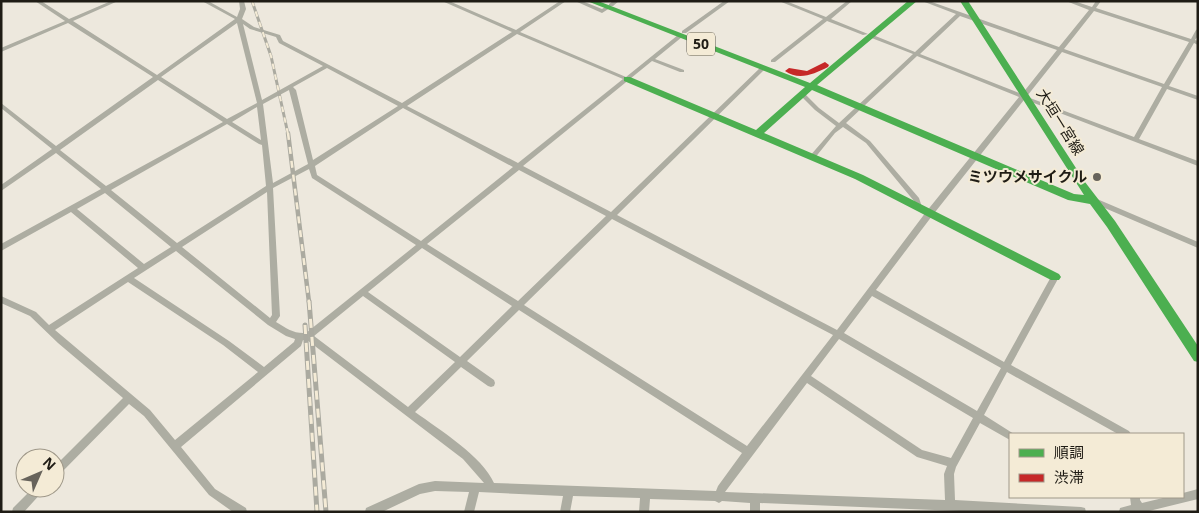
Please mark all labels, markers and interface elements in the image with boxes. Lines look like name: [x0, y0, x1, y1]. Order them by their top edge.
road number: 50: [687, 33, 715, 56]
street label: 大垣一宮線: [1032, 84, 1089, 159]
place label: ミツウメサイクル: [968, 166, 1087, 186]
marker: ミツウメサイクル: [1091, 171, 1103, 183]
legend: [1009, 433, 1184, 498]
text: 順調: [1054, 442, 1084, 462]
north arrow: [15, 448, 65, 498]
text: N: [39, 453, 60, 474]
text: 渋滞: [1054, 467, 1084, 487]

